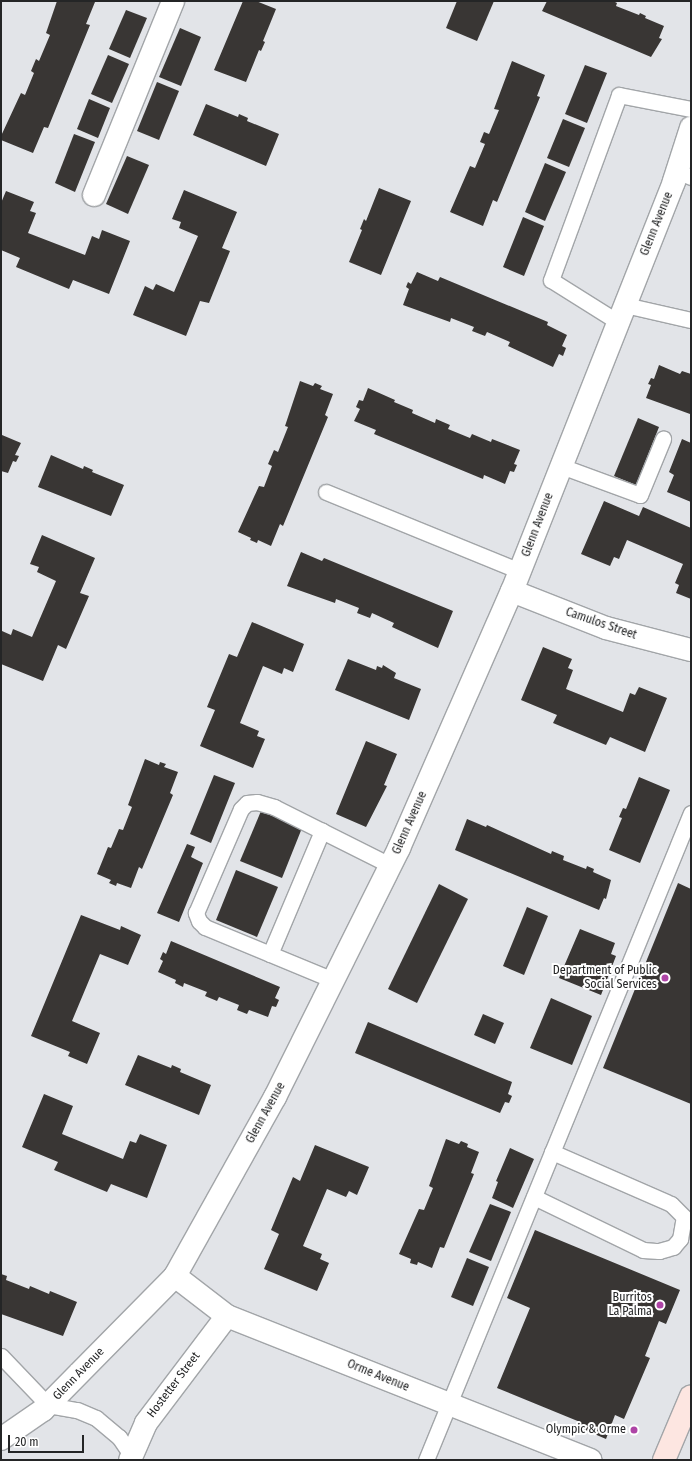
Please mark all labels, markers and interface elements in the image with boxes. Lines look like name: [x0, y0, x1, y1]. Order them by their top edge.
street label: Glenn Avenue: [638, 190, 676, 258]
street label: Glenn Avenue: [519, 491, 557, 559]
street label: Camulos Street: [564, 605, 638, 643]
street label: Glenn Avenue: [390, 789, 430, 857]
place label: Department of Public Social Services: [553, 964, 657, 992]
marker: Department of Public Social Services: [660, 973, 670, 983]
street label: Glenn Avenue: [243, 1080, 289, 1146]
place label: Burritos La Palma: [608, 1291, 652, 1319]
marker: Burritos La Palma: [655, 1300, 665, 1310]
street label: Glenn Avenue: [50, 1345, 108, 1403]
street label: Hostetter Street: [145, 1349, 203, 1421]
street label: Orme Avenue: [345, 1357, 411, 1395]
place label: Olympic & Orme: [546, 1423, 626, 1437]
marker: Olympic & Orme: [629, 1425, 639, 1435]
scale bar: [10, 1427, 86, 1453]
text: 20 m: [15, 1435, 39, 1449]

